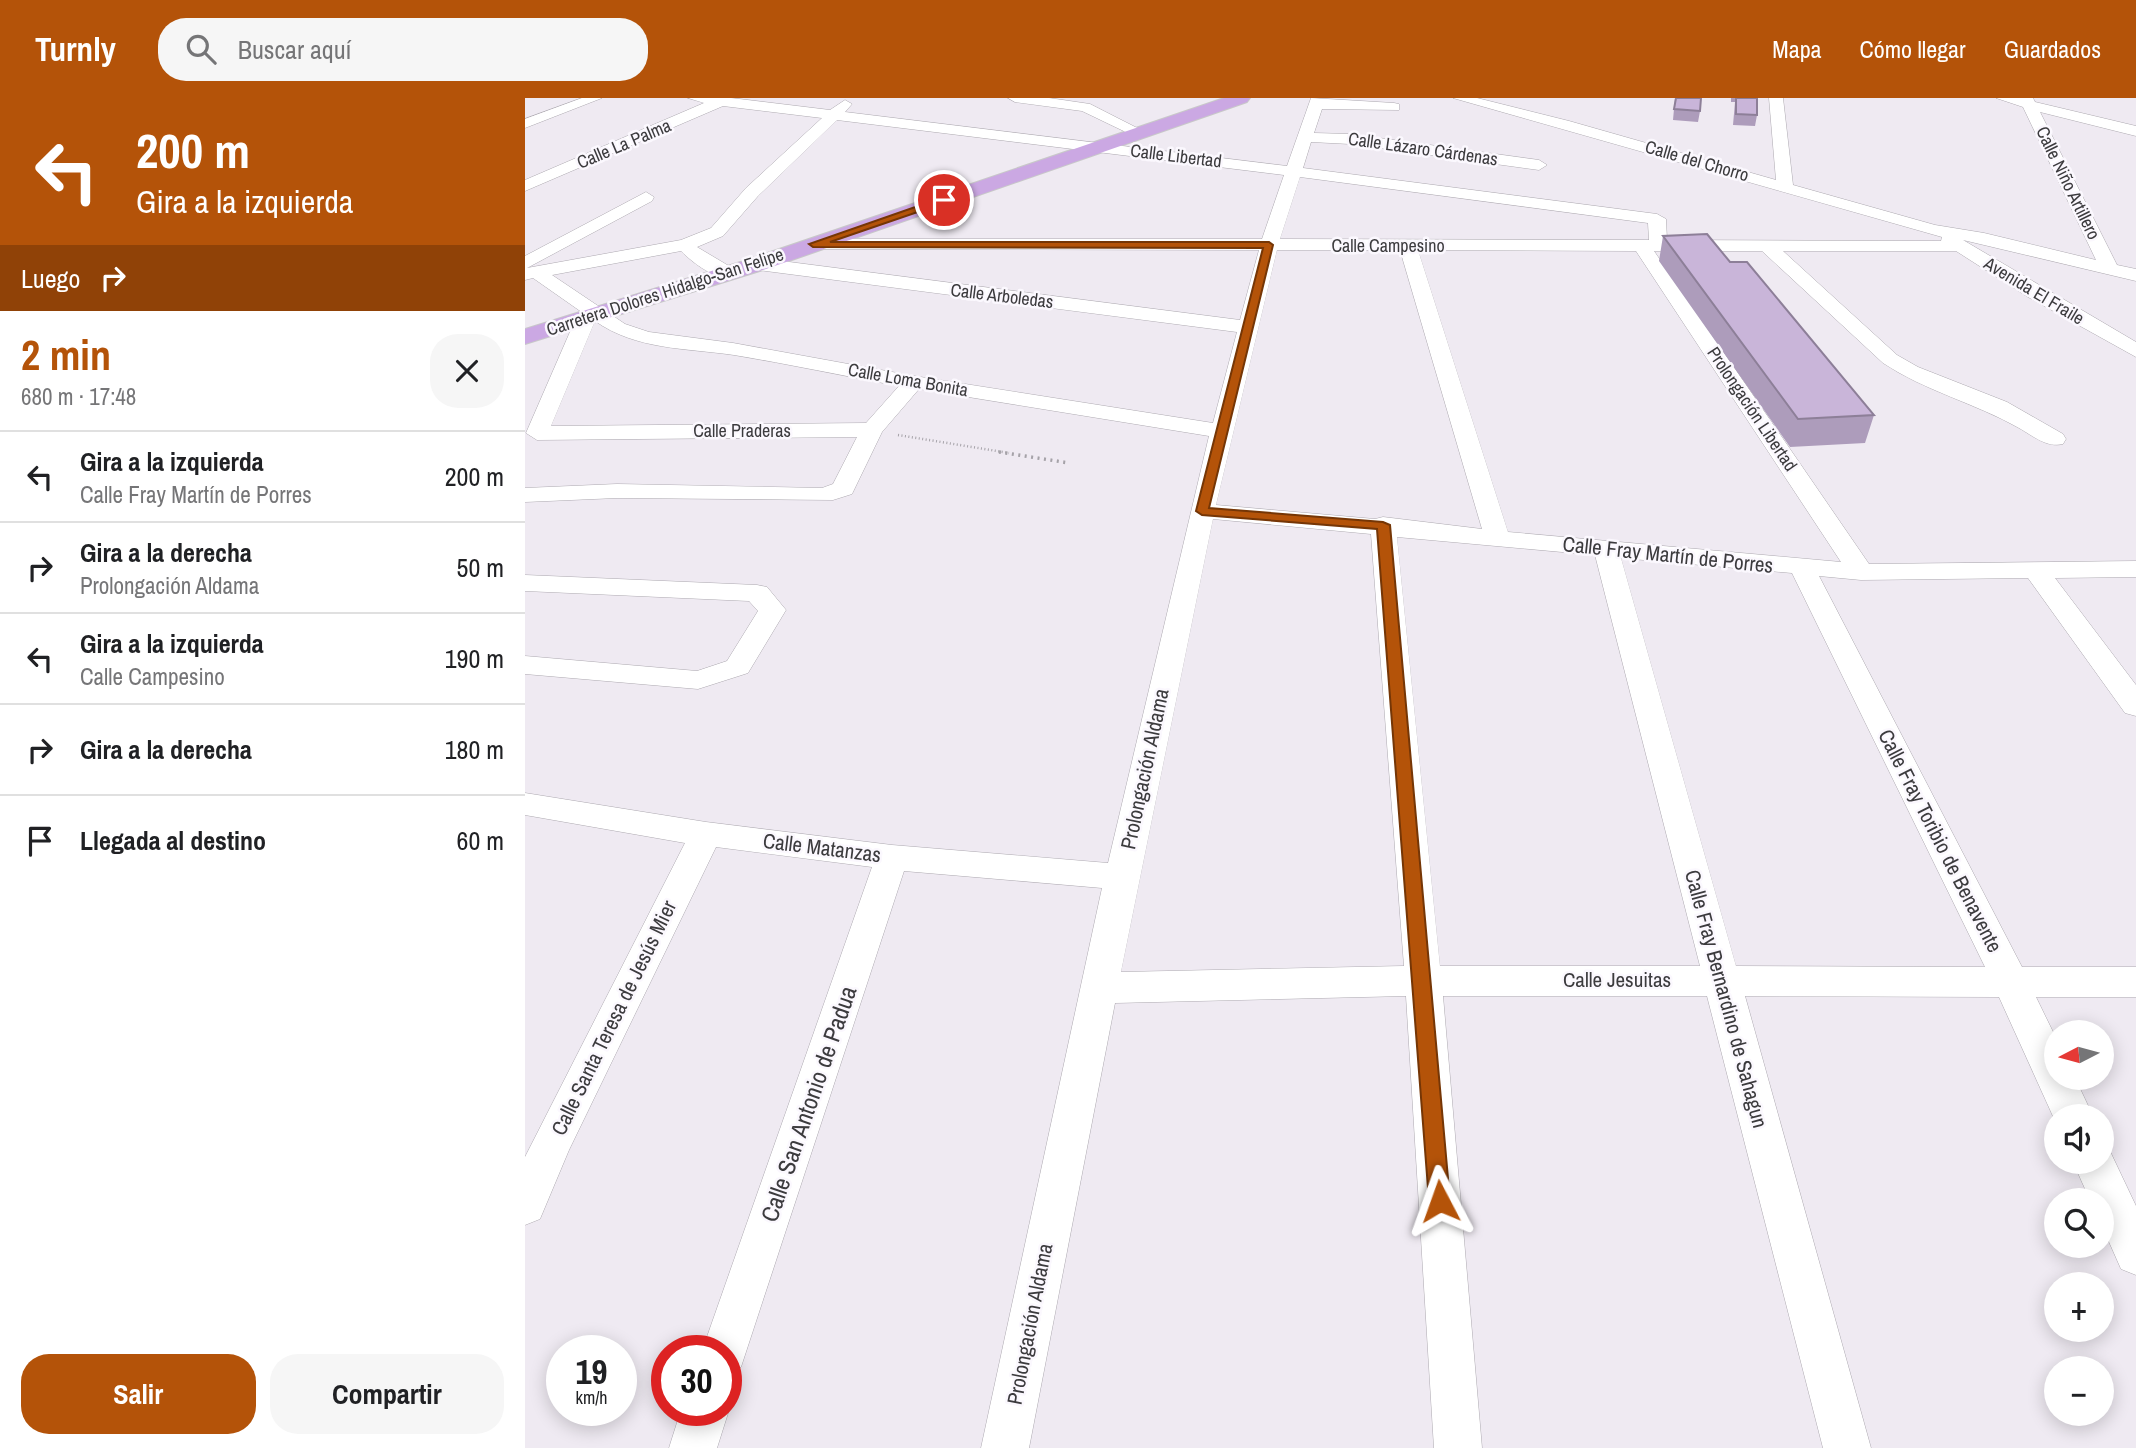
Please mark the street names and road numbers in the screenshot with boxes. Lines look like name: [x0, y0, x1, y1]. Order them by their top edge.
street label: Calle La Palma: [573, 112, 675, 175]
street label: Calle Niño Artillero: [2030, 122, 2107, 244]
street label: Calle Lázaro Cárdenas: [1347, 126, 1500, 171]
street label: Calle del Chorro: [1642, 134, 1752, 187]
street label: Calle Libertad: [1129, 137, 1223, 174]
street label: Calle Campesino: [1331, 233, 1445, 258]
street label: Carretera Dolores Hidalgo-San Felipe: [543, 241, 787, 342]
street label: Avenida El Fraile: [1979, 250, 2089, 330]
street label: Calle Arboledas: [949, 277, 1055, 314]
street label: Prolongación Libertad: [1701, 342, 1803, 476]
street label: Calle Loma Bonita: [846, 357, 970, 402]
street label: Calle Praderas: [693, 418, 791, 443]
street label: Calle Fray Martín de Porres: [1561, 529, 1775, 580]
street label: Prolongación Aldama: [1113, 685, 1176, 852]
street label: Calle Fray Toribio de Benavente: [1872, 724, 2009, 957]
street label: Calle Matanzas: [761, 826, 883, 869]
street label: Calle Fray Bernardino de Sahagun: [1678, 867, 1775, 1131]
street label: Calle Santa Teresa de Jesús Mier: [544, 895, 683, 1140]
street label: Calle Jesuitas: [1563, 965, 1671, 994]
street label: Calle San Antonio de Padua: [753, 982, 863, 1226]
street label: Prolongación Aldama: [1000, 1240, 1059, 1407]

